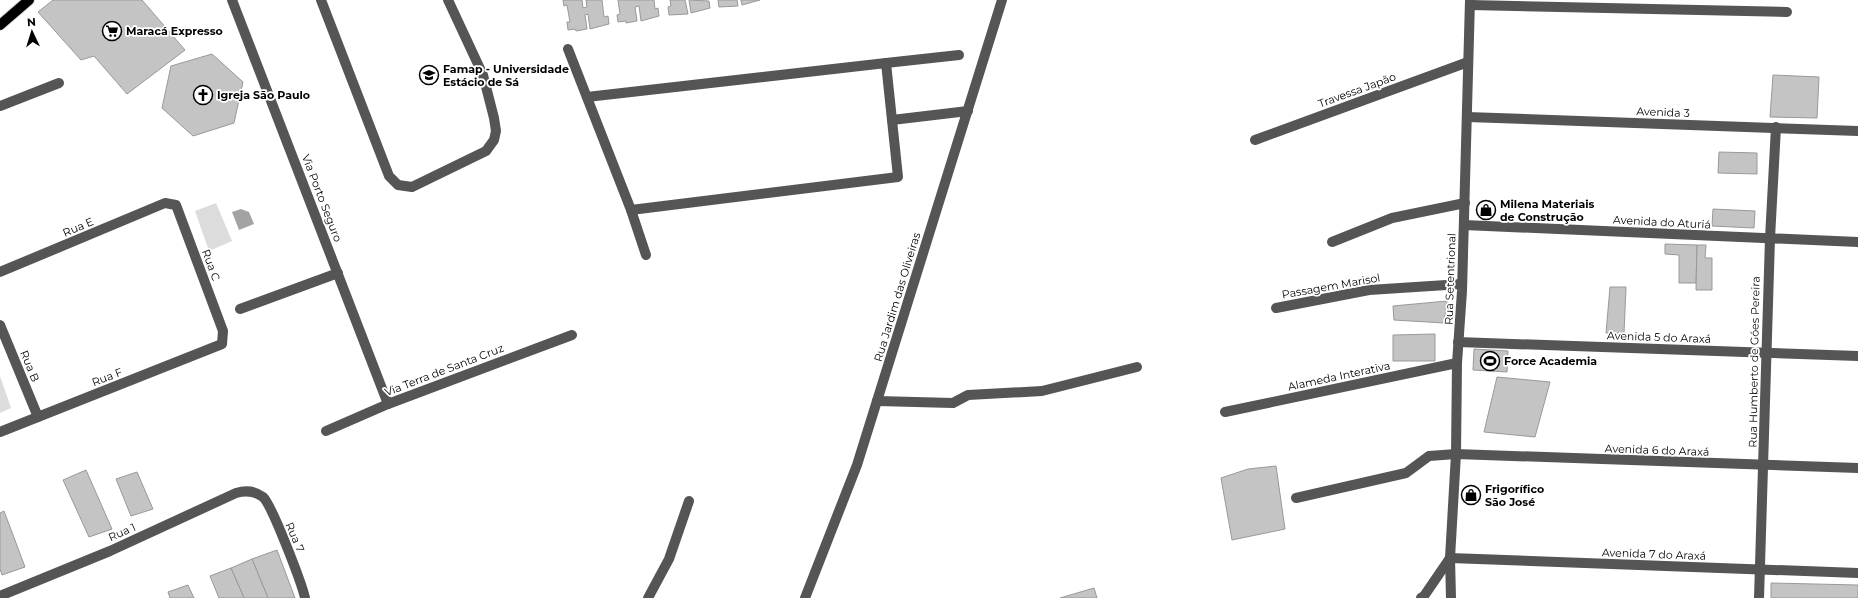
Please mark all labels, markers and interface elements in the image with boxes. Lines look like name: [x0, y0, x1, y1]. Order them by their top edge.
north arrow: [12, 12, 52, 52]
text: N: [26, 15, 36, 29]
supermarket icon: Maracá Expresso: [101, 20, 123, 42]
place label: Maracá Expresso: [126, 24, 223, 38]
place label: Famap - Universidade Estácio de Sá: [443, 62, 569, 89]
school or university icon: Famap - Universidade Estácio de Sá: [418, 64, 440, 86]
street label: Travessa Japão: [1316, 69, 1398, 111]
church icon: Igreja São Paulo: [192, 84, 214, 106]
place label: Igreja São Paulo: [217, 88, 310, 102]
street label: Avenida 3: [1636, 104, 1690, 120]
street label: Via Porto Seguro: [299, 152, 345, 244]
place label: Milena Materiais de Construção: [1500, 197, 1595, 224]
shop icon: Milena Materiais de Construção: [1475, 199, 1497, 221]
street label: Avenida do Aturiá: [1613, 212, 1711, 232]
street label: Rua E: [61, 214, 95, 240]
street label: Rua Jardim das Oliveiras: [871, 230, 924, 363]
street label: Rua Setentrional: [1441, 233, 1459, 325]
street label: Rua C: [199, 247, 223, 283]
street label: Passagem Marisol: [1281, 270, 1381, 302]
street label: Rua Humberto de Góes Pereira: [1746, 276, 1762, 448]
street label: Avenida 5 do Araxá: [1607, 328, 1711, 346]
street label: Via Terra de Santa Cruz: [383, 341, 506, 399]
street label: Rua B: [17, 348, 43, 384]
sports icon: Force Academia: [1479, 350, 1501, 372]
place label: Force Academia: [1504, 354, 1597, 368]
street label: Alameda Interativa: [1287, 358, 1391, 394]
street label: Rua F: [90, 365, 124, 389]
street label: Avenida 6 do Araxá: [1604, 441, 1710, 459]
place label: Frigorífico São José: [1485, 482, 1544, 509]
shop icon: Frigorífico São José: [1460, 484, 1482, 506]
street label: Rua 1: [106, 520, 138, 544]
street label: Rua 7: [282, 520, 308, 554]
street label: Avenida 7 do Araxá: [1602, 545, 1706, 563]

